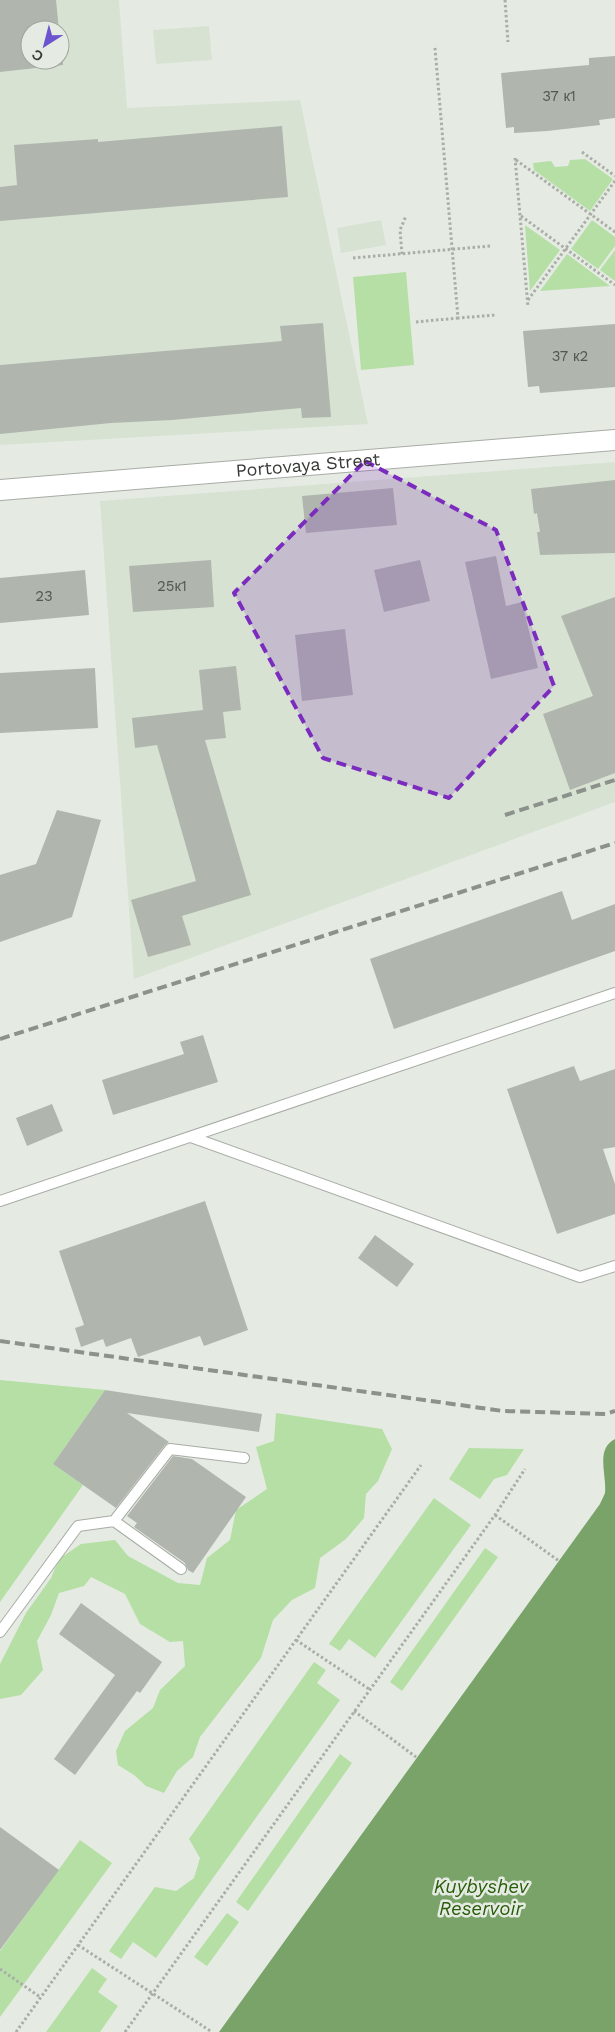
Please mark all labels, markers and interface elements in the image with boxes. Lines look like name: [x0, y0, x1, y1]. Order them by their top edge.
north arrow: [20, 20, 70, 70]
text: С: [29, 46, 46, 65]
house number: 37 к1: [542, 87, 576, 105]
house number: 37 к2: [552, 347, 588, 365]
street label: Portovaya Street: [235, 448, 381, 481]
house number: 25к1: [157, 577, 187, 595]
house number: 23: [35, 587, 53, 605]
water label: Kuybyshev Reservoir: [434, 1875, 530, 1920]

